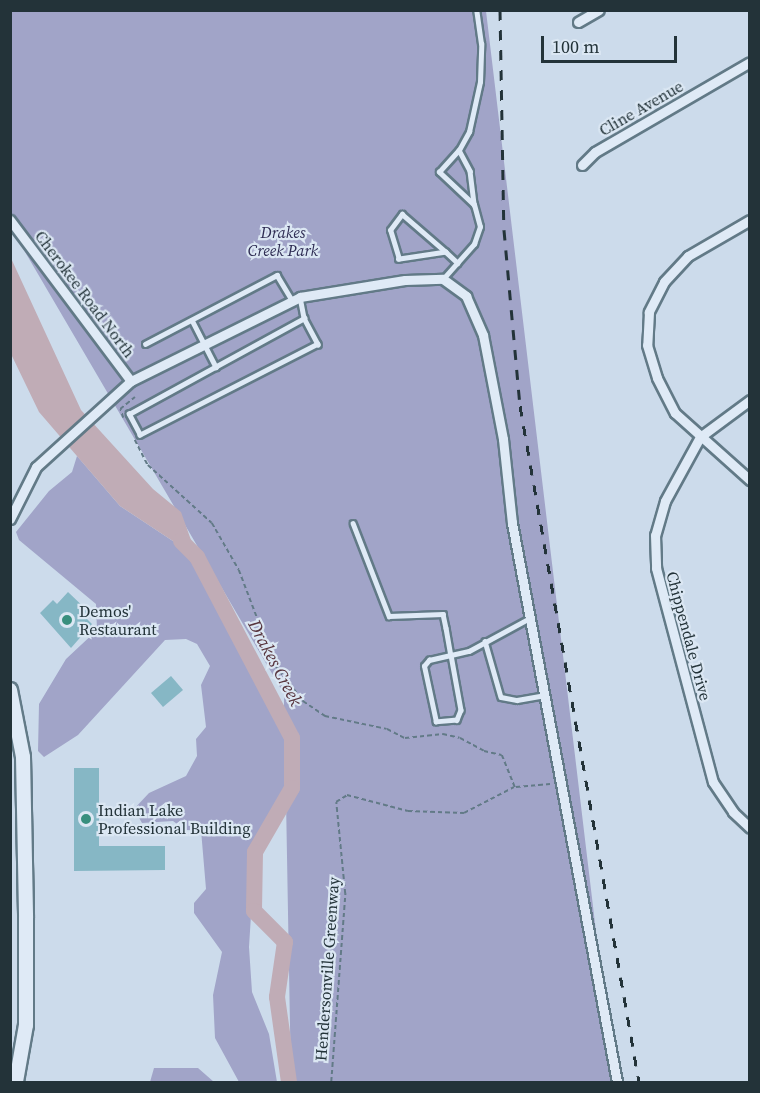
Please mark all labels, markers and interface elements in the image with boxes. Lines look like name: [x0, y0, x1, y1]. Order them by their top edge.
scale bar: [544, 24, 680, 62]
text: 100 m: [552, 34, 599, 59]
street label: Cline Avenue: [596, 76, 686, 140]
park label: Drakes Creek Park: [248, 222, 318, 260]
street label: Cherokee Road North: [31, 227, 139, 361]
street label: Chippendale Drive: [663, 569, 715, 703]
place label: Demos' Restaurant: [79, 601, 157, 639]
marker: Demos' Restaurant: [60, 613, 74, 627]
water label: Drakes Creek: [243, 616, 307, 710]
place label: Indian Lake Professional Building: [98, 800, 250, 838]
marker: Indian Lake Professional Building: [79, 812, 93, 826]
street label: Hendersonville Greenway: [311, 876, 343, 1062]

